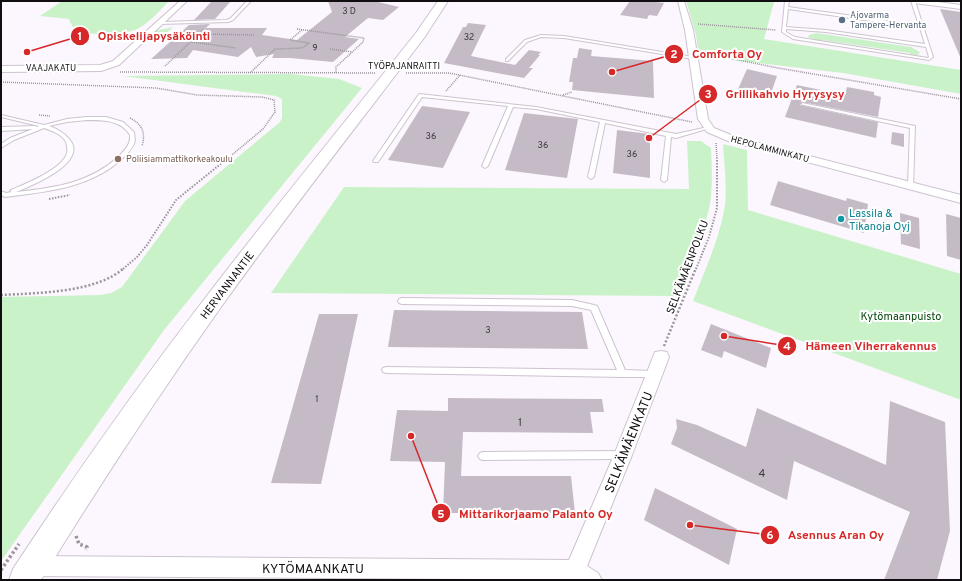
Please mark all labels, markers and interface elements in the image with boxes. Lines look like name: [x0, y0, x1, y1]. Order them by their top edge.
house number: 3 D: [342, 6, 356, 17]
place label: Ajovarma Tampere-Hervanta: [850, 10, 926, 31]
marker: Ajovarma Tampere-Hervanta: [837, 15, 847, 25]
callout: Opiskelijapysäköinti: [70, 24, 218, 48]
text: 1: [78, 29, 82, 45]
text: Opiskelijapysäköinti: [98, 29, 210, 45]
house number: 32: [464, 32, 474, 43]
callout: Comforta Oy: [664, 42, 770, 66]
house number: 9: [312, 43, 318, 54]
text: 2: [670, 47, 678, 63]
text: Comforta Oy: [692, 47, 762, 63]
street label: TYÖPAJANRAITTI: [368, 60, 440, 72]
street label: VAAJAKATU: [26, 63, 76, 74]
callout: Grillikahvio Hyrysysy: [698, 82, 853, 106]
text: 3: [704, 87, 712, 103]
text: Grillikahvio Hyrysysy: [726, 87, 845, 103]
house number: 36: [426, 131, 436, 142]
street label: HEPOLAMMINKATU: [730, 134, 810, 165]
house number: 36: [538, 140, 548, 151]
house number: 36: [627, 149, 637, 160]
marker: Poliisiammattikorkeakoulu: [113, 154, 123, 164]
place label: Poliisiammattikorkeakoulu: [126, 154, 233, 165]
place label: Lassila & Tikanoja Oyj: [849, 207, 910, 234]
marker: Lassila & Tikanoja Oyj: [836, 214, 846, 224]
street label: SELKÄMÄENPOLKU: [663, 218, 712, 316]
street label: HERVANNANTIE: [198, 249, 258, 322]
park label: Kytömaanpuisto: [861, 310, 941, 324]
house number: 3: [485, 325, 491, 336]
callout: Hämeen Viherrakennus: [777, 334, 945, 358]
text: 4: [783, 339, 791, 355]
text: Hämeen Viherrakennus: [805, 339, 937, 355]
street label: SELKÄMÄENKATU: [600, 389, 657, 496]
house number: 1: [315, 394, 319, 405]
house number: 1: [518, 416, 522, 430]
house number: 4: [759, 467, 766, 481]
callout: Mittarikorjaamo Palanto Oy: [431, 501, 621, 525]
text: 5: [437, 507, 445, 523]
text: Mittarikorjaamo Palanto Oy: [459, 507, 613, 523]
callout: Asennus Aran Oy: [760, 523, 893, 547]
text: 6: [766, 528, 774, 544]
text: Asennus Aran Oy: [788, 528, 884, 544]
street label: KYTÖMAANKATU: [262, 560, 364, 578]

